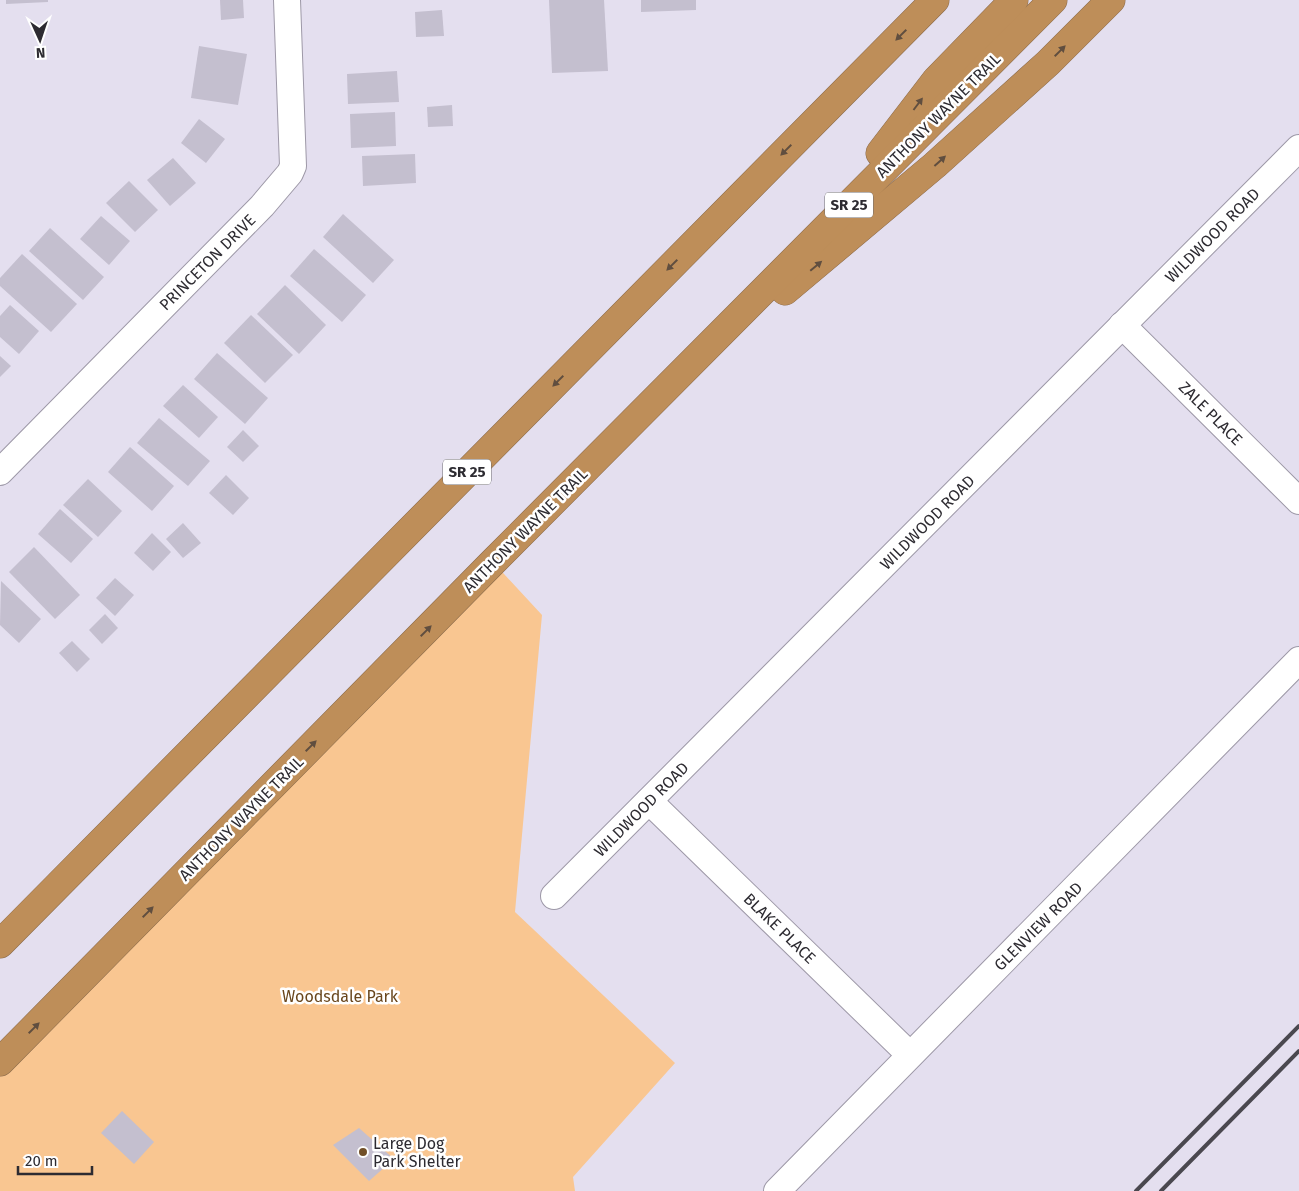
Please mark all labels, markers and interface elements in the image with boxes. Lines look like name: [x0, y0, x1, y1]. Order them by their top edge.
north arrow: [15, 15, 65, 65]
one-way arrow: [895, 28, 907, 40]
text: N: [36, 44, 46, 61]
one-way arrow: [1054, 45, 1066, 57]
street label: ANTHONY WAYNE TRAIL: [872, 49, 1005, 182]
one-way arrow: [912, 98, 923, 111]
one-way arrow: [780, 144, 792, 156]
one-way arrow: [933, 155, 945, 167]
street label: WILDWOOD ROAD: [1161, 184, 1264, 287]
road number: SR 25: [825, 192, 873, 218]
street label: PRINCETON DRIVE: [155, 210, 259, 314]
one-way arrow: [666, 259, 678, 271]
one-way arrow: [809, 260, 822, 271]
one-way arrow: [552, 375, 564, 387]
street label: ZALE PLACE: [1175, 378, 1246, 449]
road number: SR 25: [443, 460, 491, 484]
street label: ANTHONY WAYNE TRAIL: [459, 464, 592, 597]
street label: WILDWOOD ROAD: [876, 471, 979, 574]
one-way arrow: [419, 625, 431, 637]
one-way arrow: [305, 741, 317, 753]
street label: ANTHONY WAYNE TRAIL: [175, 752, 308, 885]
street label: WILDWOOD ROAD: [590, 758, 693, 861]
street label: GLENVIEW ROAD: [990, 878, 1086, 974]
street label: BLAKE PLACE: [740, 889, 820, 967]
one-way arrow: [142, 906, 154, 918]
park label: Woodsdale Park: [282, 987, 399, 1006]
one-way arrow: [28, 1022, 40, 1034]
place label: Large Dog Park Shelter: [373, 1134, 461, 1171]
scale bar: [18, 1144, 91, 1176]
marker: Large Dog Park Shelter: [357, 1146, 369, 1158]
text: 20 m: [25, 1152, 58, 1170]

